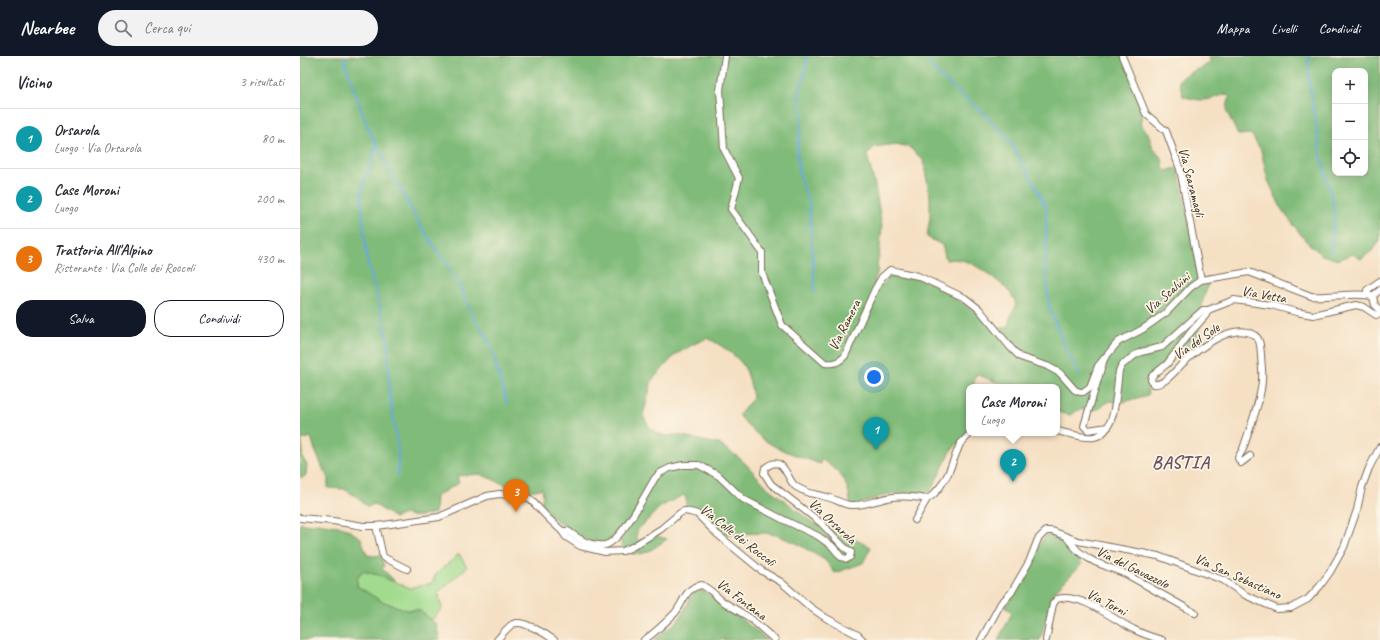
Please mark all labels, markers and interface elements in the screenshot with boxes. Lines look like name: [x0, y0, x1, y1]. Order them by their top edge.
search box: [98, 10, 378, 46]
text: Nearbee: [20, 16, 74, 40]
icon: search: [112, 17, 134, 39]
text: Cerca qui: [144, 19, 190, 38]
text: Mappa: [1217, 20, 1249, 37]
text: Livelli: [1271, 20, 1297, 37]
text: Condividi: [1319, 20, 1360, 37]
map controls: [1332, 68, 1368, 176]
button: +: [1332, 68, 1368, 104]
text: Vicino: [16, 72, 51, 93]
text: 3 risultati: [240, 74, 284, 90]
button: −: [1332, 104, 1368, 140]
text: Orsarola: [54, 121, 99, 140]
text: 1: [26, 131, 32, 147]
text: 80 m: [262, 131, 284, 147]
text: Luogo · Via Orsarola: [54, 140, 141, 156]
button: locate: [1332, 140, 1368, 176]
street label: Via Scaramagli: [1175, 146, 1209, 221]
text: Case Moroni: [54, 181, 119, 200]
text: 2: [26, 191, 32, 207]
text: 200 m: [256, 191, 284, 207]
text: Luogo: [54, 200, 78, 216]
text: Trattoria All'Alpino: [54, 241, 152, 260]
text: 3: [26, 251, 32, 267]
text: 430 m: [256, 251, 284, 267]
text: Ristorante · Via Colle dei Roccoli: [54, 260, 194, 276]
street label: Via Scalvini: [1141, 268, 1195, 318]
street label: Via Vetta: [1240, 282, 1288, 307]
street label: Via Ramera: [825, 296, 865, 353]
button: Salva: [16, 300, 146, 337]
button: Condividi: [154, 300, 284, 337]
street label: Via del Sole: [1170, 318, 1224, 364]
your location: [864, 367, 884, 387]
popup: [966, 384, 1060, 436]
text: Case Moroni: [981, 393, 1045, 412]
text: Luogo: [981, 412, 1004, 428]
pin: 1: [863, 417, 889, 450]
pin: 2: [1000, 449, 1026, 482]
district label: BASTIA: [1152, 451, 1211, 473]
pin: 3: [503, 479, 529, 512]
street label: Via Orsarola: [805, 495, 861, 549]
street label: Via Colle dei Roccoli: [697, 501, 781, 572]
street label: Via del Gavazzolo: [1094, 543, 1173, 593]
street label: Via San Sebastiano: [1192, 550, 1285, 604]
street label: Via Fontana: [713, 575, 771, 625]
street label: Via Torni: [1084, 585, 1132, 621]

